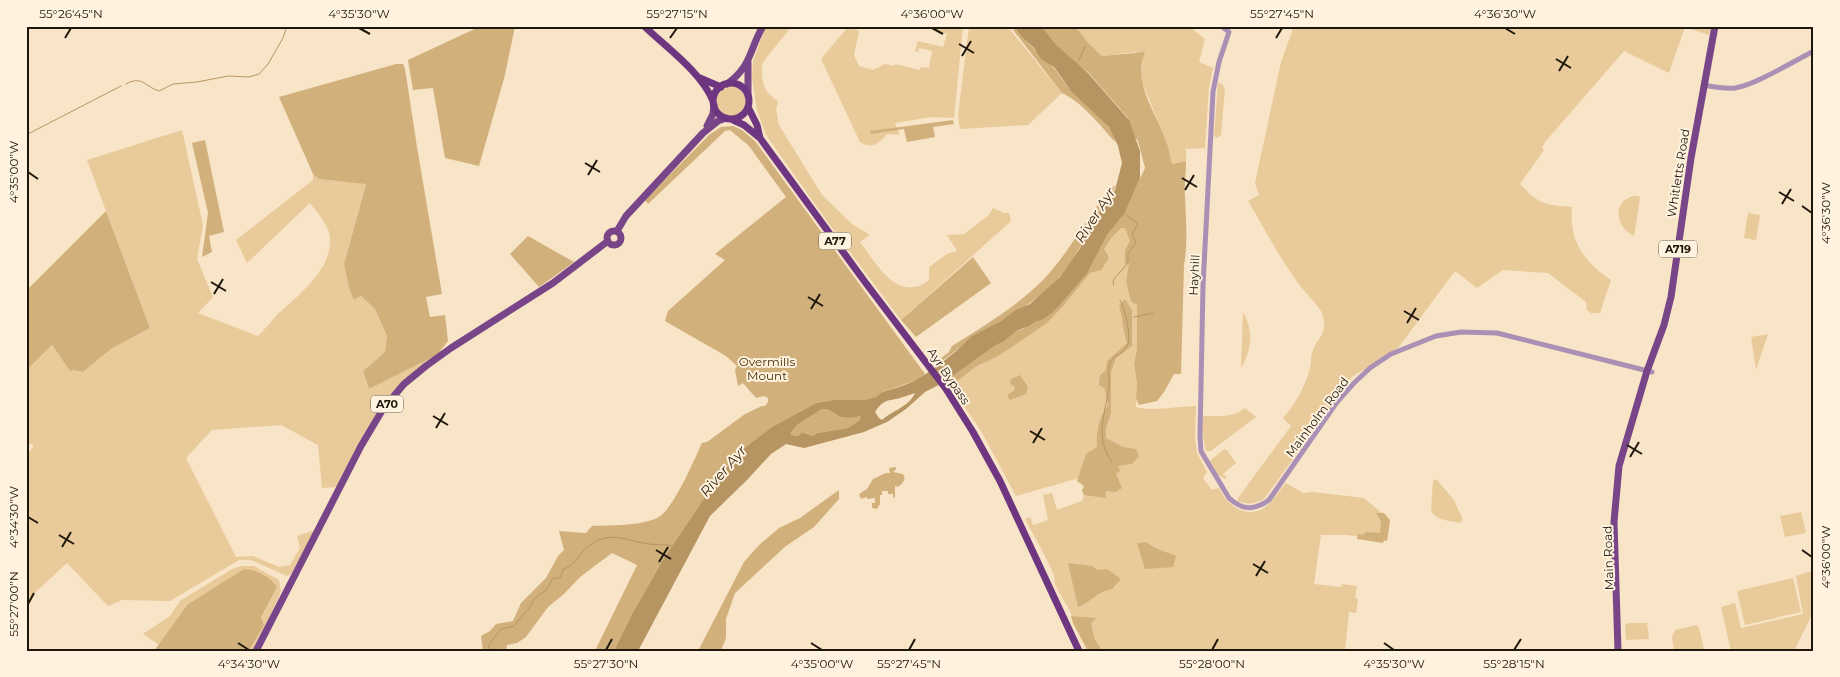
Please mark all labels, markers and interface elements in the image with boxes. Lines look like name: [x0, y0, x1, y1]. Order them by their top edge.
text: 55°26'45"N: [39, 6, 103, 21]
text: 4°35'30"W: [328, 6, 390, 21]
text: 55°27'15"N: [646, 6, 708, 21]
text: 4°36'00"W: [900, 6, 964, 21]
text: 55°27'45"N: [1250, 6, 1314, 21]
text: 4°36'30"W: [1474, 6, 1536, 21]
street label: Whitletts Road: [1664, 128, 1692, 218]
text: 4°35'00"W: [6, 141, 21, 203]
text: 4°36'30"W: [1818, 182, 1833, 244]
water label: River Ayr: [1071, 184, 1120, 246]
road number: A77: [819, 232, 851, 250]
road number: A719: [1659, 240, 1697, 258]
street label: Hayhill: [1185, 254, 1203, 296]
street label: Ayr Bypass: [925, 345, 974, 407]
park label: Overmills Mount: [739, 354, 795, 383]
street label: Mainholm Road: [1282, 374, 1352, 460]
road number: A70: [371, 396, 403, 412]
water label: River Ayr: [696, 441, 750, 500]
text: 4°34'30"W: [6, 486, 21, 548]
text: 4°36'00"W: [1818, 525, 1833, 589]
street label: Main Road: [1599, 526, 1617, 590]
text: 55°27'00"N: [6, 571, 21, 637]
text: 4°34'30"W: [218, 656, 280, 671]
text: 55°27'30"N: [574, 656, 638, 671]
text: 4°35'00"W: [791, 656, 853, 671]
text: 55°27'45"N: [877, 656, 941, 671]
text: 55°28'00"N: [1179, 656, 1245, 671]
text: 4°35'30"W: [1363, 656, 1425, 671]
text: 55°28'15"N: [1483, 656, 1545, 671]

